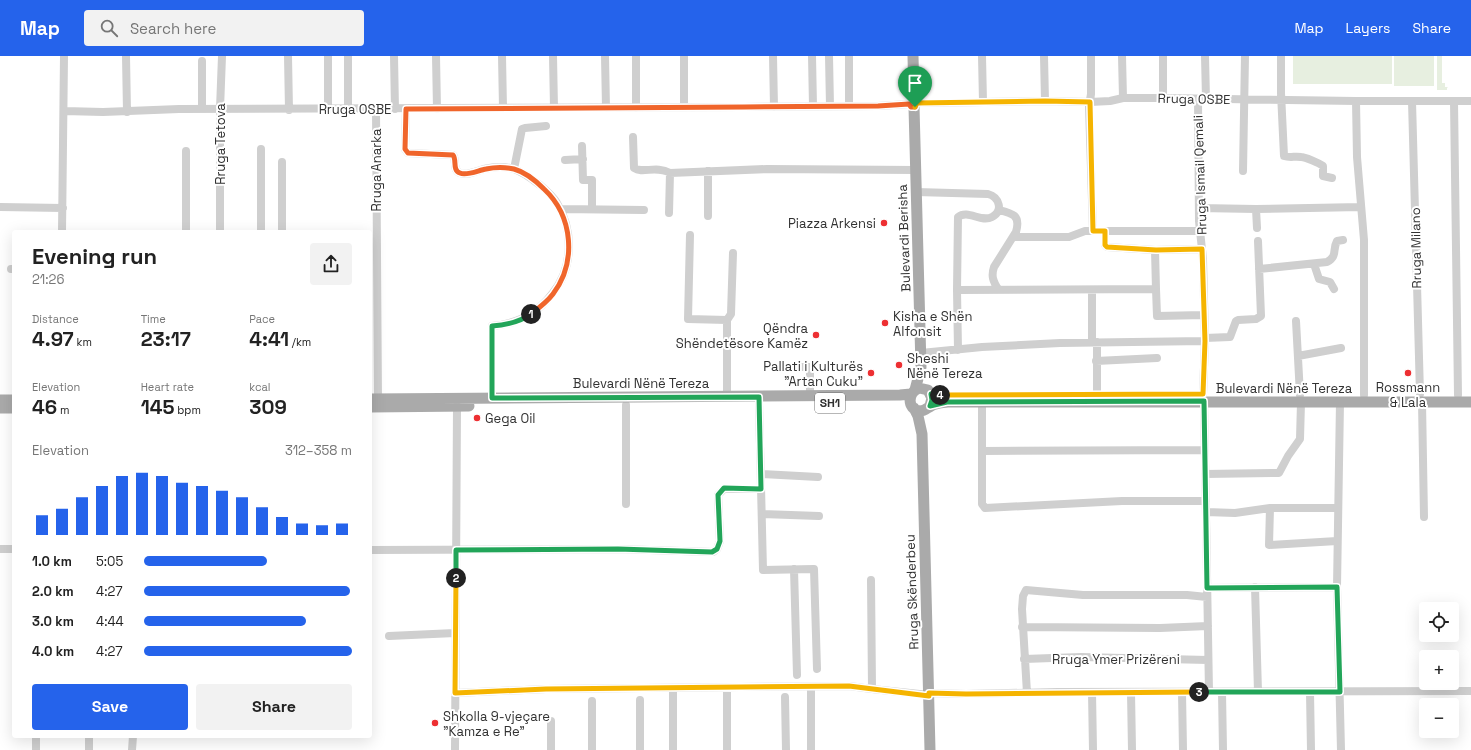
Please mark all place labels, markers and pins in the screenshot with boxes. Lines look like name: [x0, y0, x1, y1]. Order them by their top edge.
pin: [898, 66, 932, 107]
place label: Piazza Arkensi: [788, 215, 876, 232]
marker: Piazza Arkensi: [879, 218, 889, 228]
pin: 1: [521, 304, 541, 324]
place label: Kisha e Shën Alfonsit: [893, 308, 972, 340]
marker: Kisha e Shën Alfonsit: [880, 318, 890, 328]
place label: Qëndra Shëndetësore Kamëz: [676, 320, 809, 352]
marker: Qëndra Shëndetësore Kamëz: [811, 330, 821, 340]
place label: Sheshi Nënë Tereza: [907, 350, 983, 382]
place label: Pallati i Kulturës "Artan Cuku": [763, 358, 863, 390]
marker: Sheshi Nënë Tereza: [894, 360, 904, 370]
marker: Pallati i Kulturës "Artan Cuku": [866, 368, 876, 378]
marker: Rossmann & Lala: [1403, 368, 1413, 378]
place label: Rossmann & Lala: [1376, 379, 1440, 411]
pin: 4: [930, 385, 950, 405]
place label: Gega Oil: [485, 410, 536, 427]
marker: Gega Oil: [472, 413, 482, 423]
pin: 2: [446, 568, 466, 588]
pin: 3: [1189, 682, 1209, 702]
place label: Shkolla 9-vjeçare "Kamza e Re": [443, 708, 550, 740]
marker: Shkolla 9-vjeçare "Kamza e Re": [430, 718, 440, 728]

